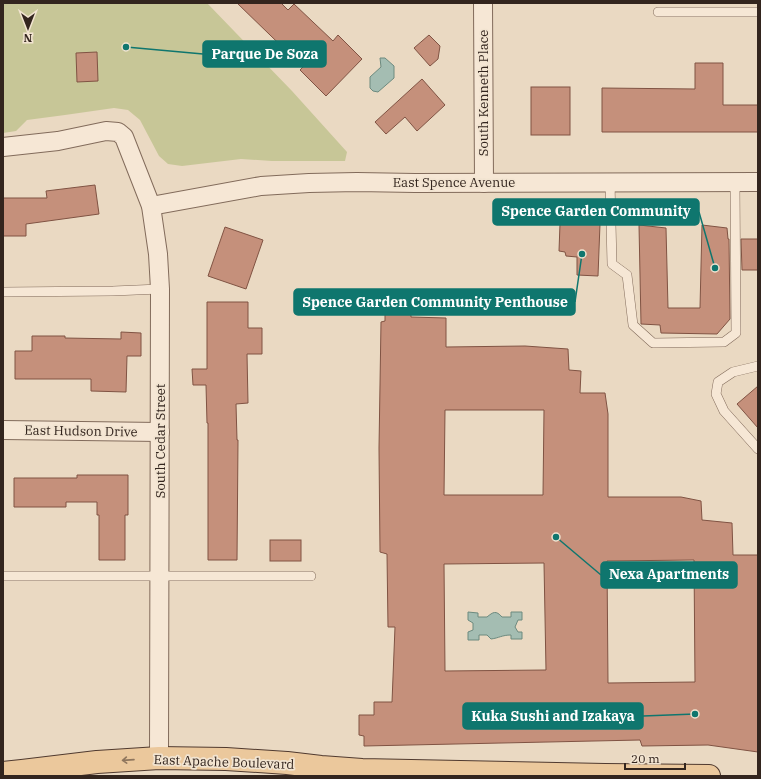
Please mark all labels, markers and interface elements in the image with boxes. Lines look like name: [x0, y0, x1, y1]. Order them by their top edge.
north arrow: [8, 8, 48, 48]
street label: South Kenneth Place: [475, 30, 492, 156]
text: N: [23, 31, 32, 45]
callout: Parque De Soza: [203, 41, 326, 67]
text: Parque De Soza: [211, 45, 319, 63]
street label: East Spence Avenue: [393, 174, 515, 191]
callout: Spence Garden Community: [493, 199, 699, 225]
text: Spence Garden Community: [501, 202, 691, 220]
callout: Spence Garden Community Penthouse: [294, 289, 575, 315]
text: Spence Garden Community Penthouse: [302, 293, 568, 311]
street label: South Cedar Street: [152, 383, 169, 498]
street label: East Hudson Drive: [24, 422, 138, 440]
callout: Nexa Apartments: [601, 562, 737, 588]
text: Nexa Apartments: [609, 565, 729, 583]
callout: Kuka Sushi and Izakaya: [463, 703, 643, 729]
text: Kuka Sushi and Izakaya: [471, 707, 635, 725]
scale bar: [625, 745, 685, 771]
street label: East Apache Boulevard: [153, 751, 295, 773]
text: 20 m: [631, 751, 660, 766]
one-way arrow: [122, 756, 135, 763]

